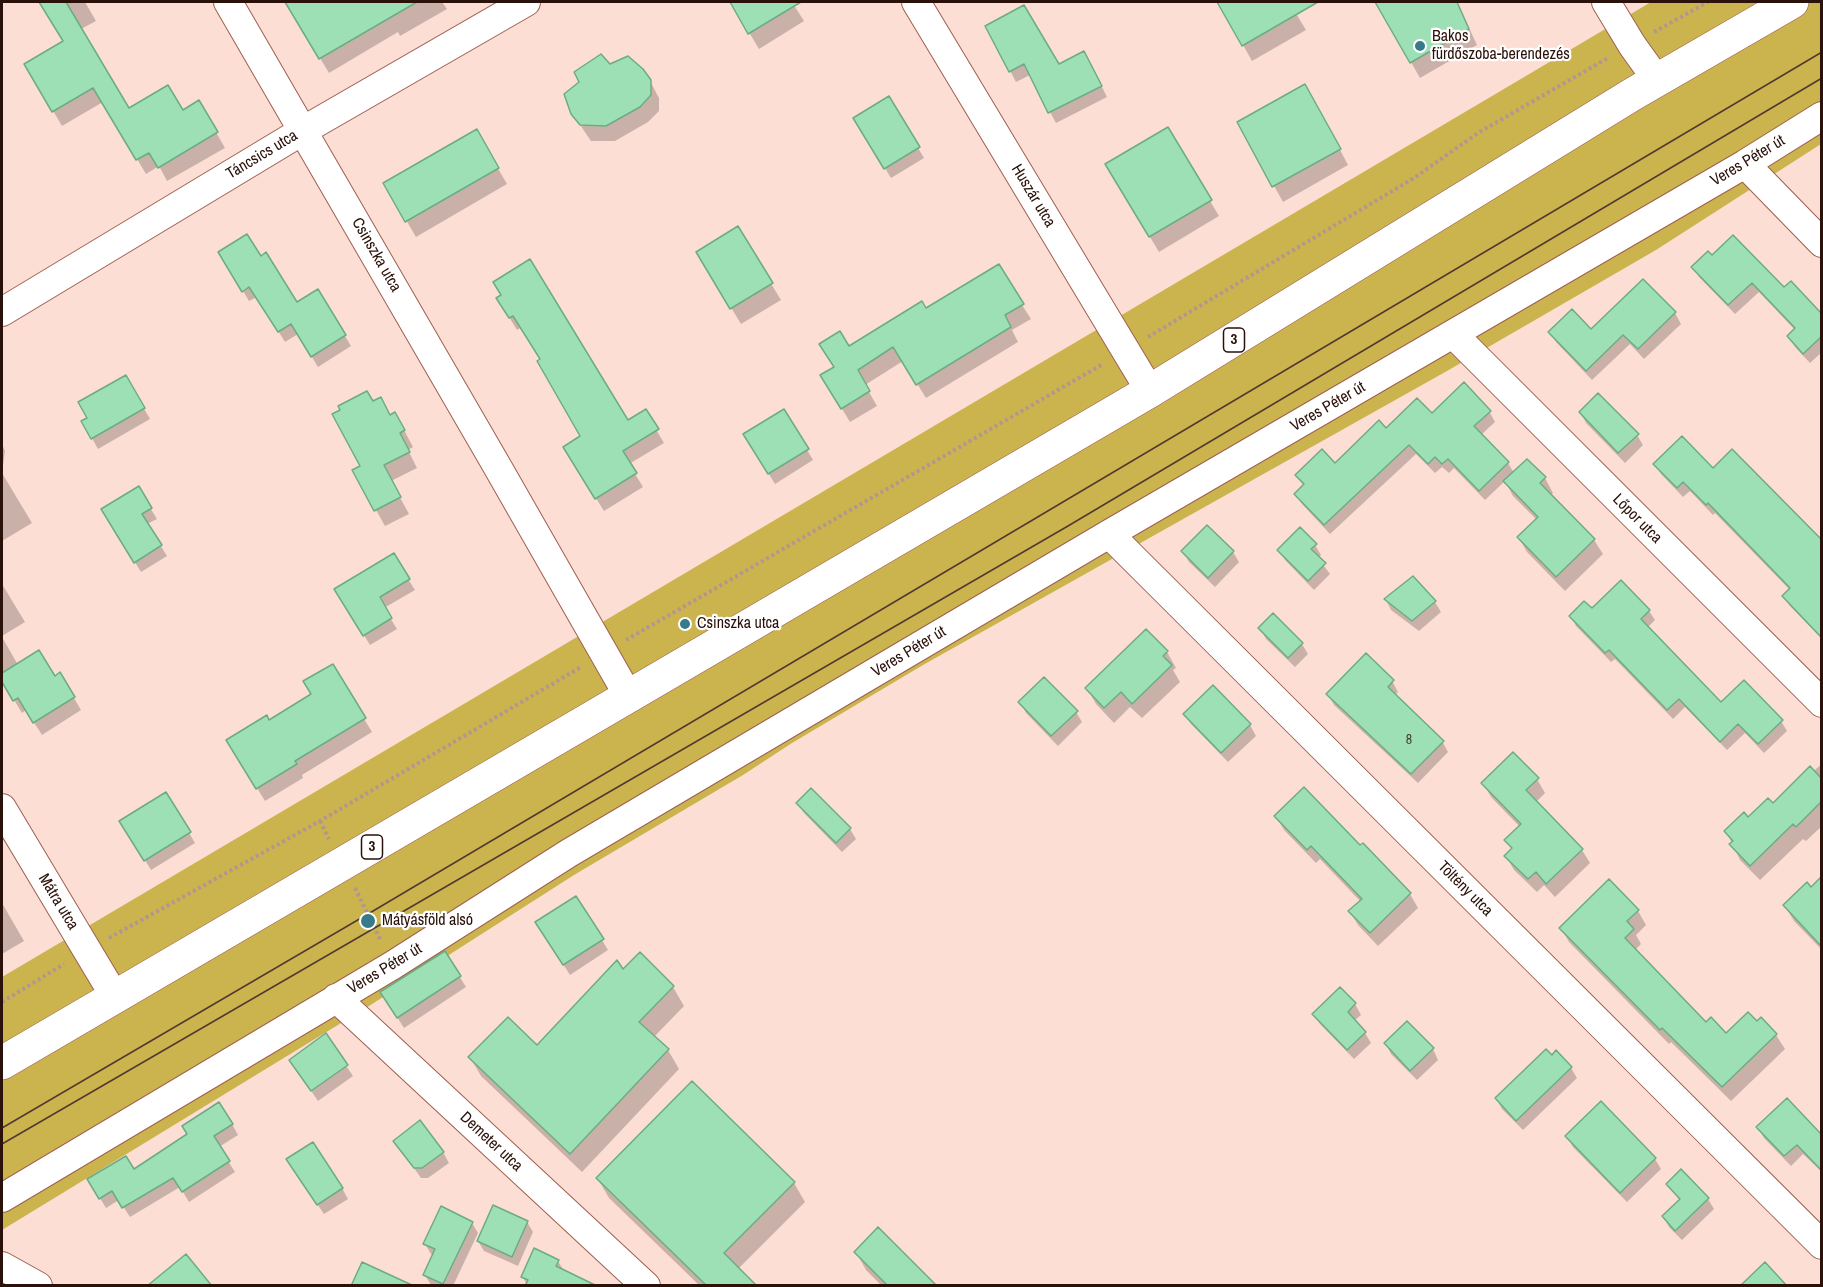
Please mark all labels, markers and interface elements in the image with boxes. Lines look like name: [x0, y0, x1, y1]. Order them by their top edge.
place label: Bakos fürdőszoba-berendezés: [1432, 27, 1570, 65]
marker: Bakos fürdőszoba-berendezés: [1413, 39, 1427, 53]
street label: Táncsics utca: [223, 126, 301, 184]
street label: Veres Péter út: [1707, 131, 1789, 191]
street label: Huszár utca: [1007, 161, 1059, 231]
street label: Csinszka utca: [347, 215, 405, 295]
road number: 3: [1224, 328, 1244, 352]
street label: Veres Péter út: [1287, 378, 1369, 436]
street label: Lőpor utca: [1608, 490, 1666, 548]
place label: Csinszka utca: [697, 614, 779, 634]
marker: Csinszka utca: [678, 617, 692, 631]
street label: Veres Péter út: [868, 622, 950, 682]
house number: 8: [1406, 732, 1412, 748]
road number: 3: [362, 835, 382, 859]
street label: Töltény utca: [1433, 857, 1497, 921]
street label: Mátra utca: [34, 870, 82, 934]
place label: Mátyásföld alsó: [382, 911, 473, 931]
marker: Mátyásföld alsó: [359, 912, 377, 930]
street label: Veres Péter út: [344, 939, 426, 999]
street label: Demeter utca: [456, 1108, 526, 1176]

